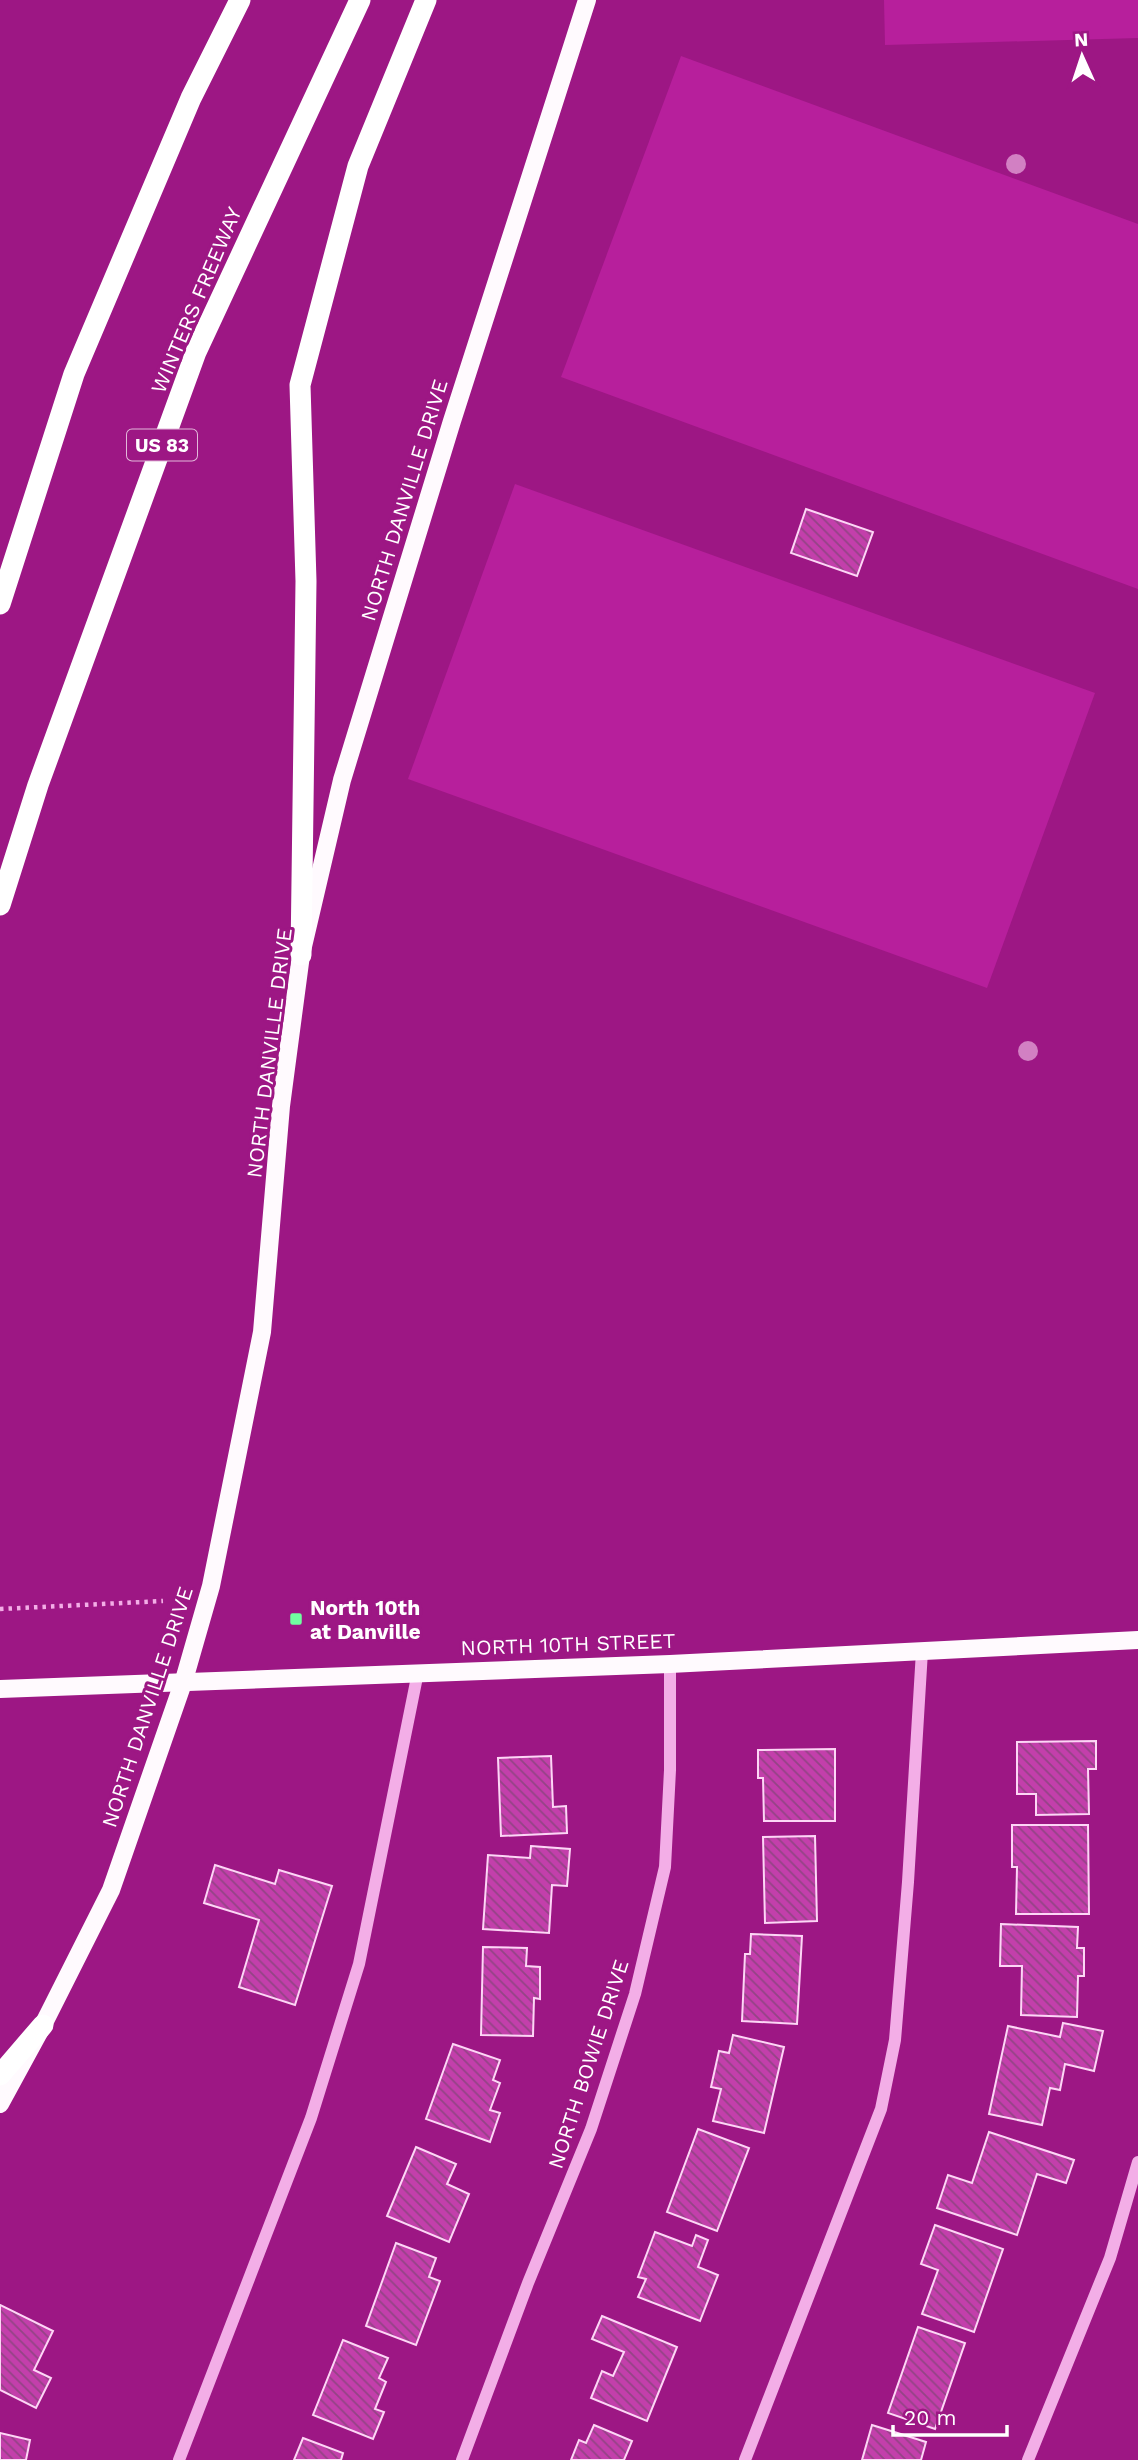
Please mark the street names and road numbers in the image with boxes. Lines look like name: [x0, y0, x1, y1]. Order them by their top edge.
street label: WINTERS FREEWAY: [145, 203, 247, 397]
street label: NORTH DANVILLE DRIVE: [355, 376, 453, 624]
road number: US 83: [127, 430, 197, 460]
street label: NORTH DANVILLE DRIVE: [241, 927, 297, 1179]
street label: NORTH DANVILLE DRIVE: [96, 1583, 198, 1831]
street label: NORTH 10TH STREET: [460, 1628, 676, 1660]
street label: NORTH BOWIE DRIVE: [542, 1956, 634, 2172]

